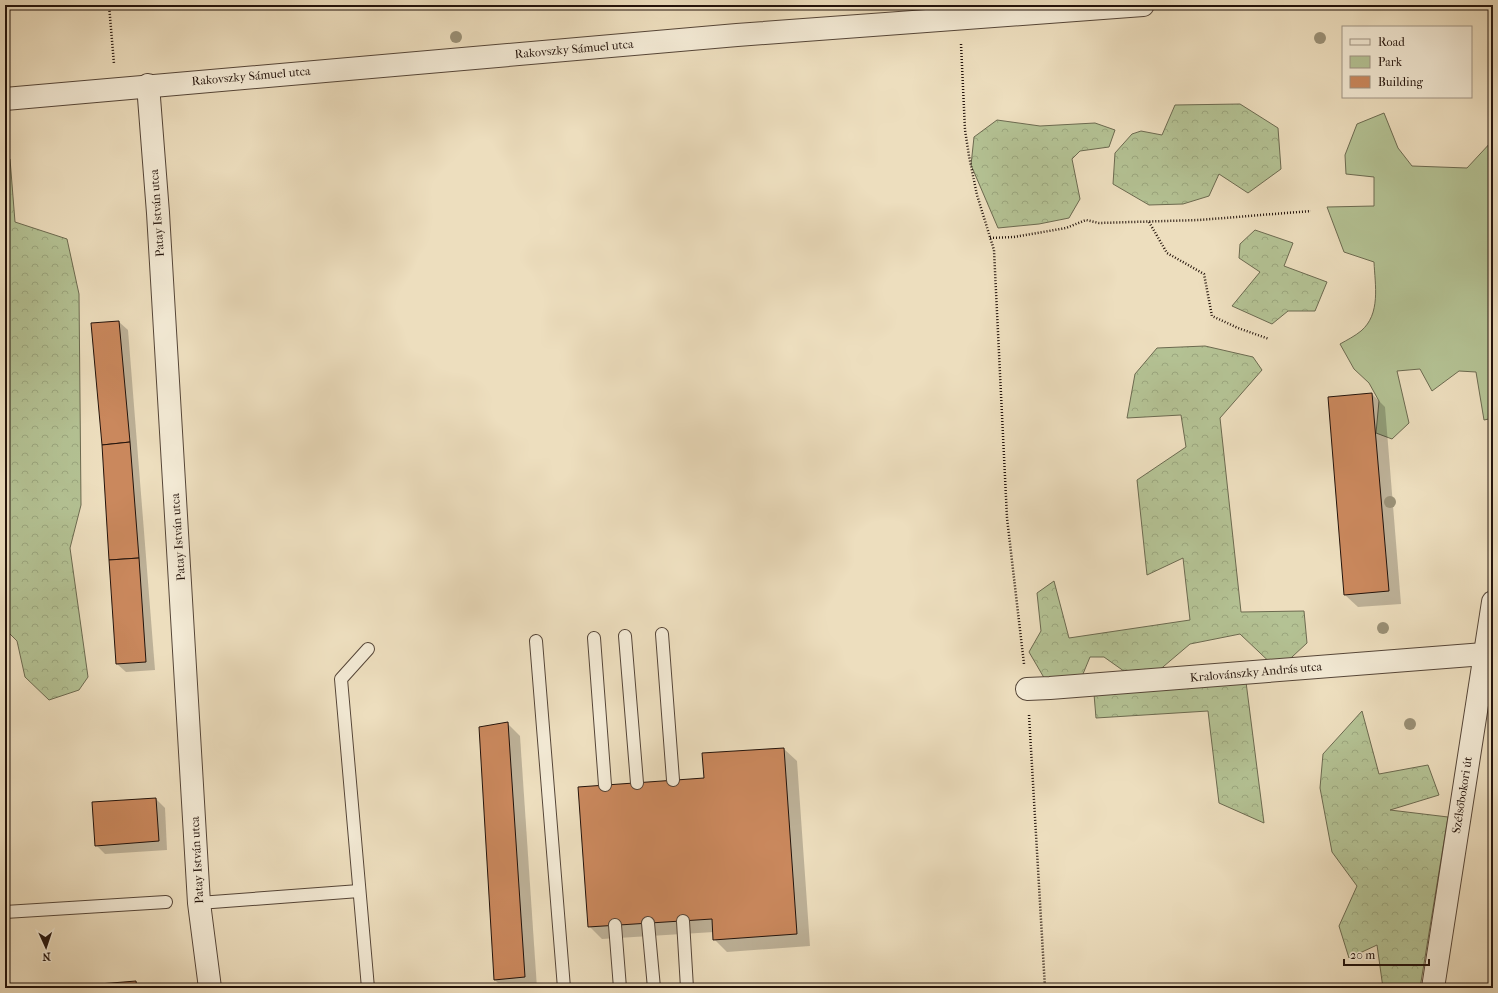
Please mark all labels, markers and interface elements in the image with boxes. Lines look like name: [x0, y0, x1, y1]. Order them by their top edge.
legend: [1342, 26, 1472, 98]
text: Road: [1378, 35, 1405, 49]
street label: Rakovszky Sámuel utca: [514, 37, 634, 61]
text: Park: [1378, 55, 1403, 69]
street label: Rakovszky Sámuel utca: [191, 64, 311, 88]
text: Building: [1378, 75, 1423, 89]
street label: Patay István utca: [147, 168, 167, 257]
street label: Patay István utca: [168, 492, 188, 581]
street label: Kralovánszky András utca: [1189, 659, 1323, 685]
street label: Szélsőbokori út: [1449, 755, 1475, 834]
street label: Patay István utca: [188, 815, 206, 904]
north arrow: [26, 927, 66, 967]
scale bar: [1344, 941, 1429, 967]
text: 20 m: [1350, 948, 1375, 962]
text: N: [41, 950, 51, 963]

